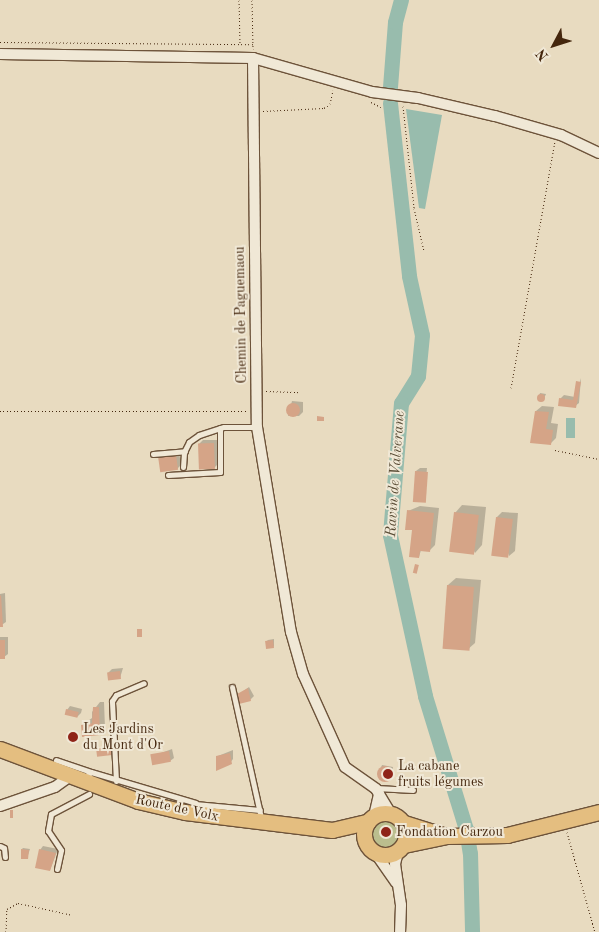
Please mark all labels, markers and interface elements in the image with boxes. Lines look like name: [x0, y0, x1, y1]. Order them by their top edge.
north arrow: [529, 20, 579, 70]
text: N: [534, 46, 551, 63]
street label: Chemin de Paguemaou: [231, 246, 251, 384]
water label: Ravin de Valverane: [383, 410, 409, 538]
place label: Les Jardins du Mont d'Or: [83, 721, 163, 754]
marker: Les Jardins du Mont d'Or: [67, 731, 79, 743]
place label: La cabane fruits légumes: [398, 758, 483, 790]
marker: La cabane fruits légumes: [382, 768, 394, 780]
street label: Route de Volx: [134, 791, 220, 825]
place label: Fondation Carzou: [396, 824, 503, 840]
marker: Fondation Carzou: [380, 826, 392, 838]

